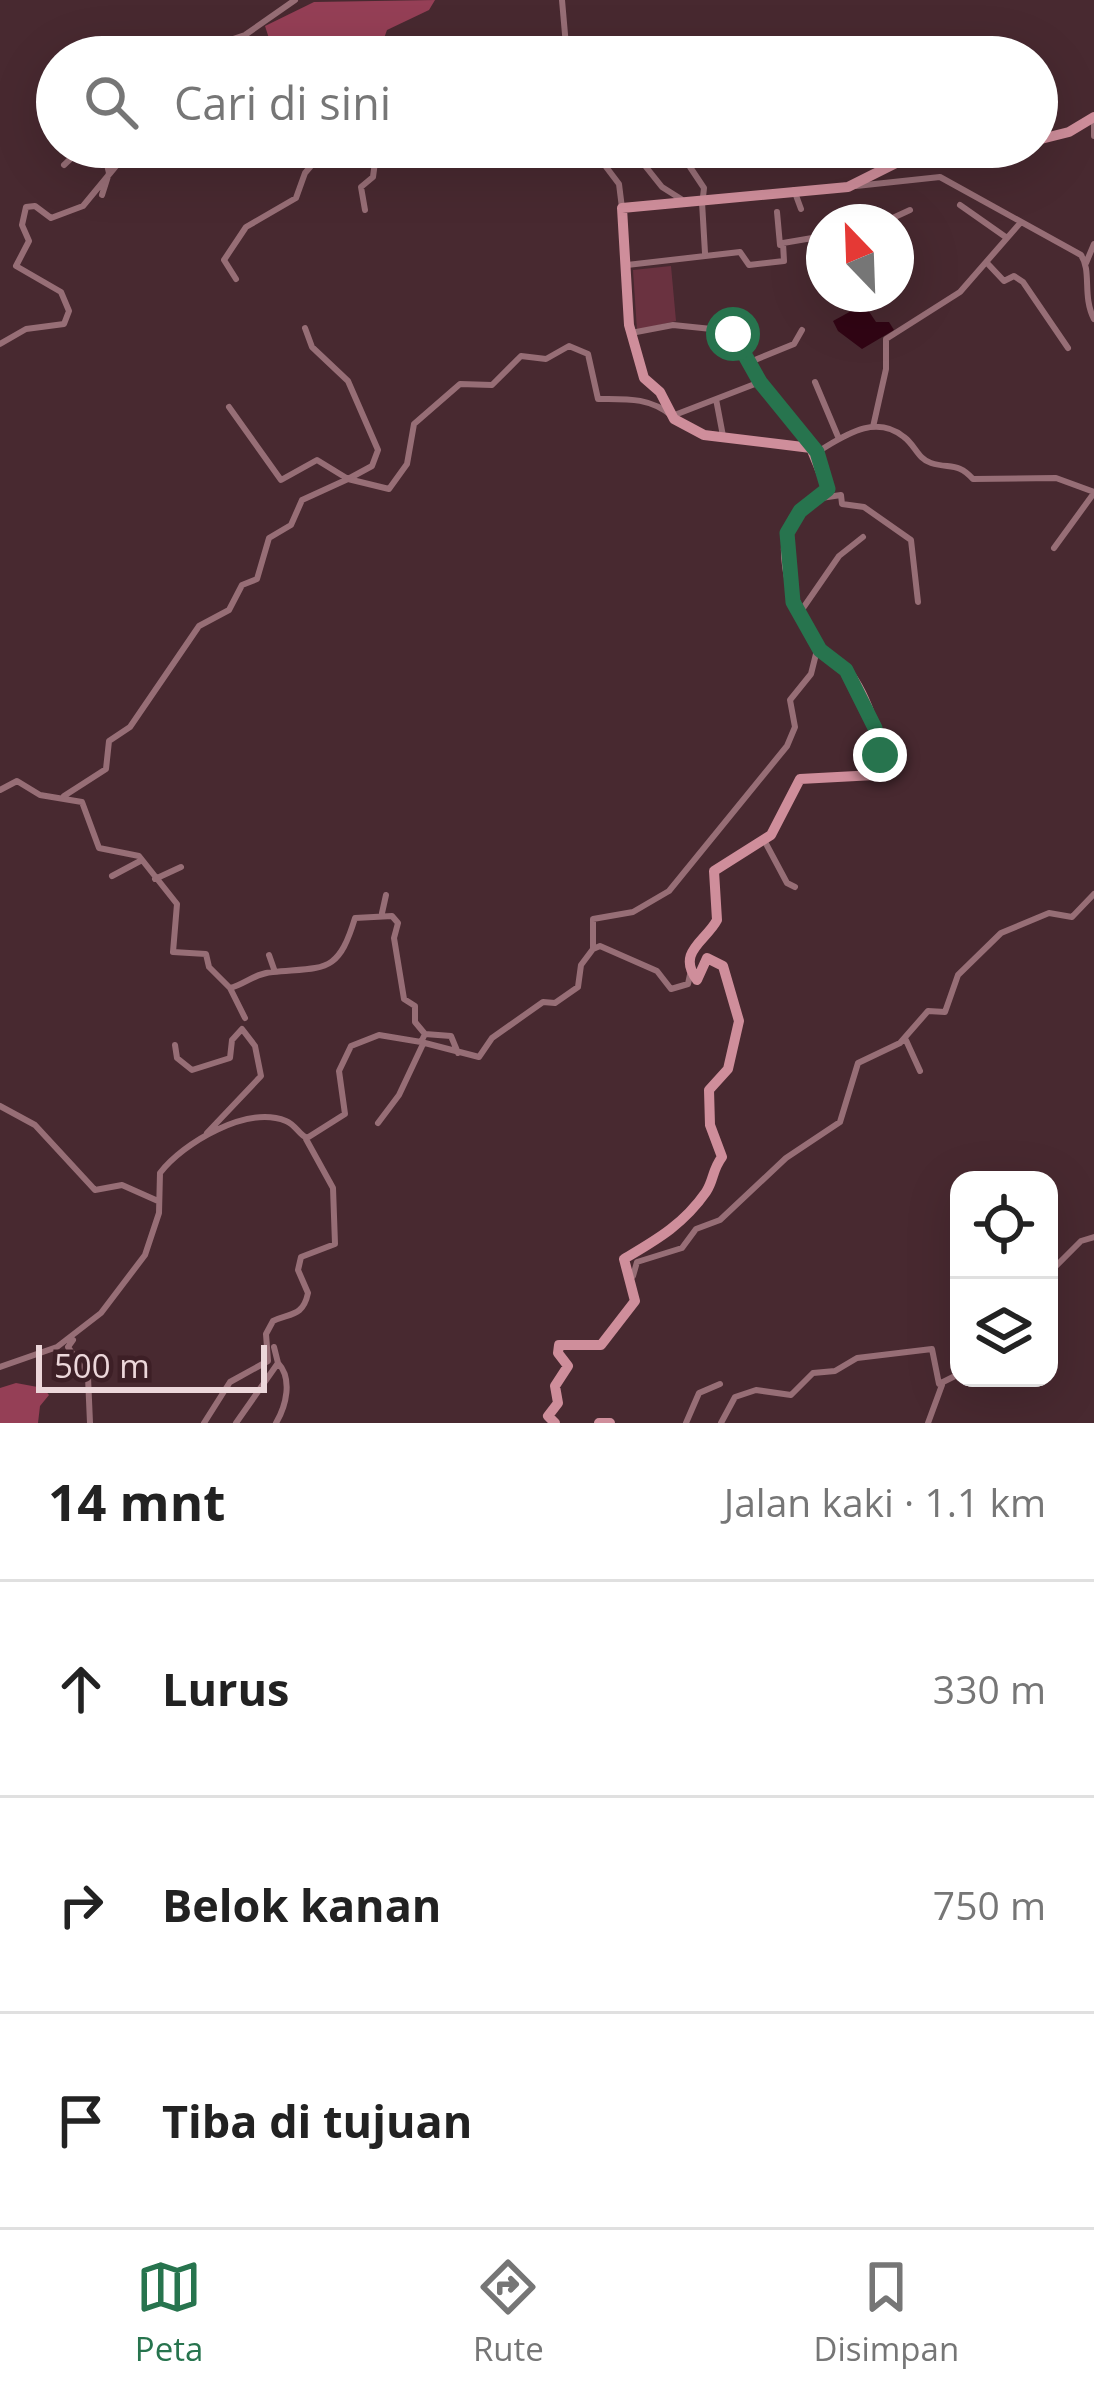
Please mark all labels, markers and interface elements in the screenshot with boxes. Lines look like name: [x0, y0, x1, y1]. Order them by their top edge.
search box: [36, 36, 1058, 168]
icon: search: [78, 69, 144, 135]
text: Cari di sini: [174, 72, 391, 133]
north arrow: [806, 204, 914, 312]
route start: [706, 307, 760, 361]
route end: [853, 728, 907, 782]
map controls: [950, 1171, 1058, 1387]
button: locate: [950, 1171, 1058, 1279]
button: layers: [950, 1279, 1058, 1387]
scale bar: [36, 1339, 267, 1392]
text: 500 m: [54, 1343, 150, 1388]
text: 14 mnt: [48, 1466, 225, 1536]
text: Jalan kaki · 1.1 km: [724, 1475, 1046, 1528]
icon: ahead: [48, 1656, 114, 1722]
text: Lurus: [162, 1658, 289, 1719]
text: 330 m: [933, 1662, 1046, 1715]
icon: right: [48, 1872, 114, 1938]
text: Belok kanan: [162, 1874, 441, 1935]
text: 750 m: [933, 1878, 1046, 1931]
icon: arrive: [48, 2088, 114, 2154]
text: Tiba di tujuan: [162, 2090, 472, 2151]
tab: Peta: [135, 2254, 203, 2371]
tab: Rute: [473, 2254, 544, 2371]
tab: Disimpan: [813, 2254, 959, 2371]

